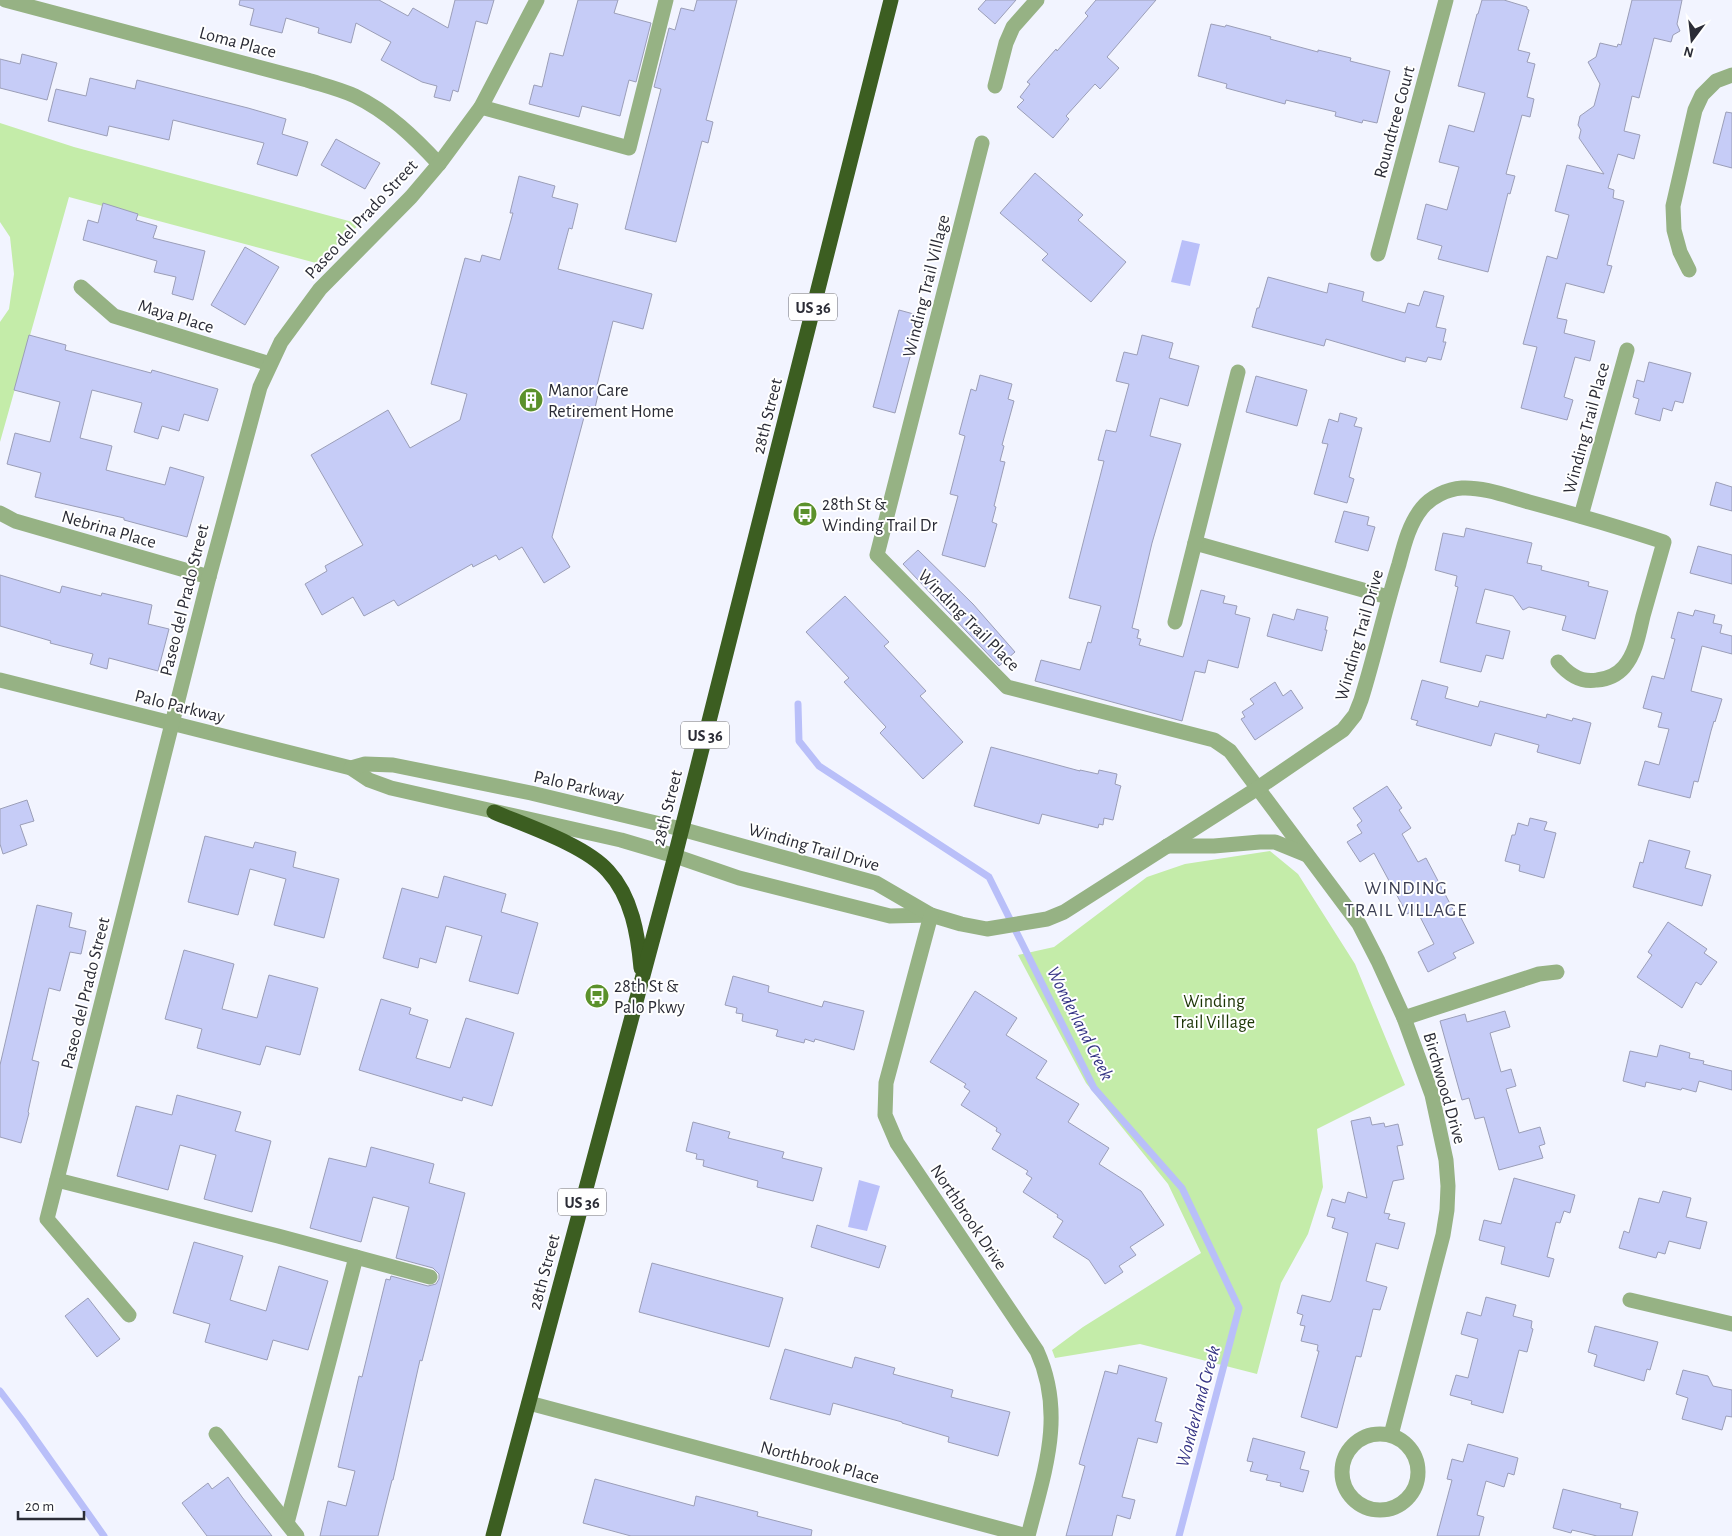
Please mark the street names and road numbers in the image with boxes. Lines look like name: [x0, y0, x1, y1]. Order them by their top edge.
street label: Loma Place: [197, 24, 278, 62]
street label: Roundtree Court: [1371, 64, 1419, 180]
street label: Paseo del Prado Street: [302, 156, 422, 283]
street label: Winding Trail Village: [901, 213, 953, 360]
road number: US 36: [789, 294, 837, 320]
street label: Maya Place: [136, 297, 216, 337]
street label: Winding Trail Place: [1561, 361, 1613, 496]
street label: 28th Street: [750, 376, 786, 456]
street label: Nebrina Place: [59, 508, 158, 552]
street label: Paseo del Prado Street: [157, 522, 213, 678]
street label: Winding Trail Place: [914, 567, 1022, 675]
street label: Winding Trail Drive: [1333, 568, 1387, 703]
street label: Palo Parkway: [133, 687, 227, 727]
road number: US 36: [681, 722, 729, 748]
street label: Palo Parkway: [532, 768, 626, 806]
street label: 28th Street: [650, 768, 686, 848]
street label: Winding Trail Drive: [746, 821, 881, 875]
street label: Paseo del Prado Street: [58, 915, 114, 1071]
street label: Birchwood Drive: [1420, 1030, 1469, 1146]
street label: Northbrook Drive: [926, 1162, 1010, 1273]
road number: US 36: [558, 1188, 606, 1216]
street label: 28th Street: [526, 1232, 564, 1312]
street label: Northbrook Place: [758, 1438, 881, 1488]

